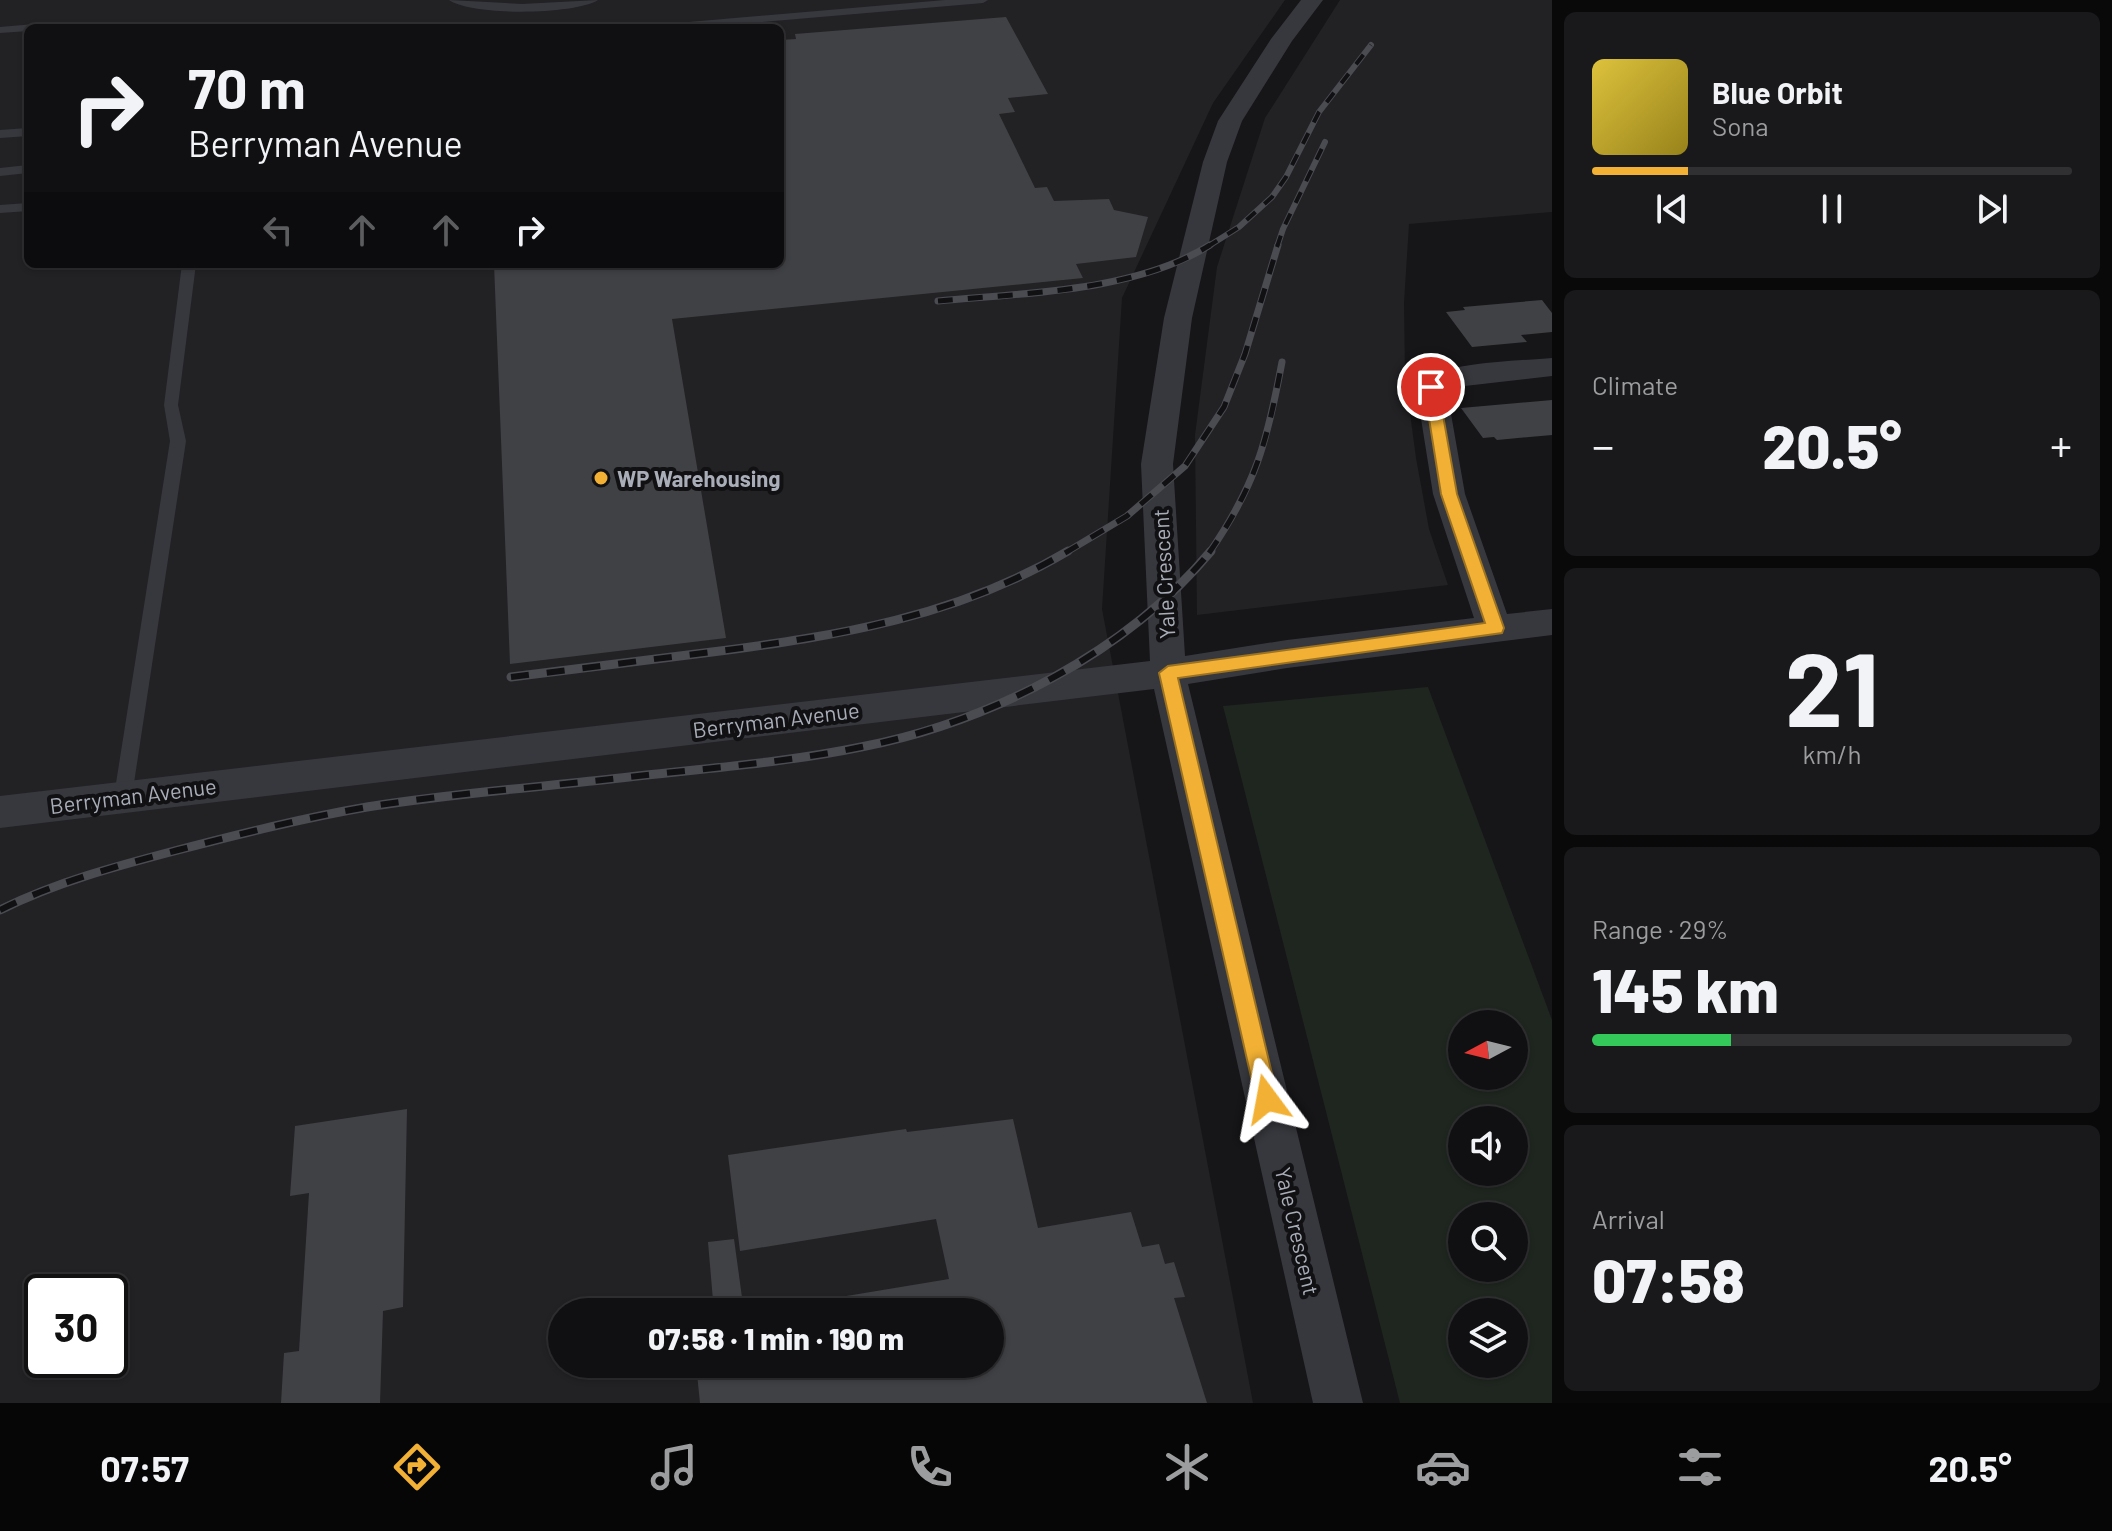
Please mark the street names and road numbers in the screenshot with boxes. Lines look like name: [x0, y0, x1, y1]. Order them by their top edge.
street label: Yale Crescent: [1147, 508, 1179, 640]
street label: Berryman Avenue: [691, 696, 861, 742]
street label: Berryman Avenue: [48, 772, 218, 818]
street label: Yale Crescent: [1271, 1165, 1325, 1297]

